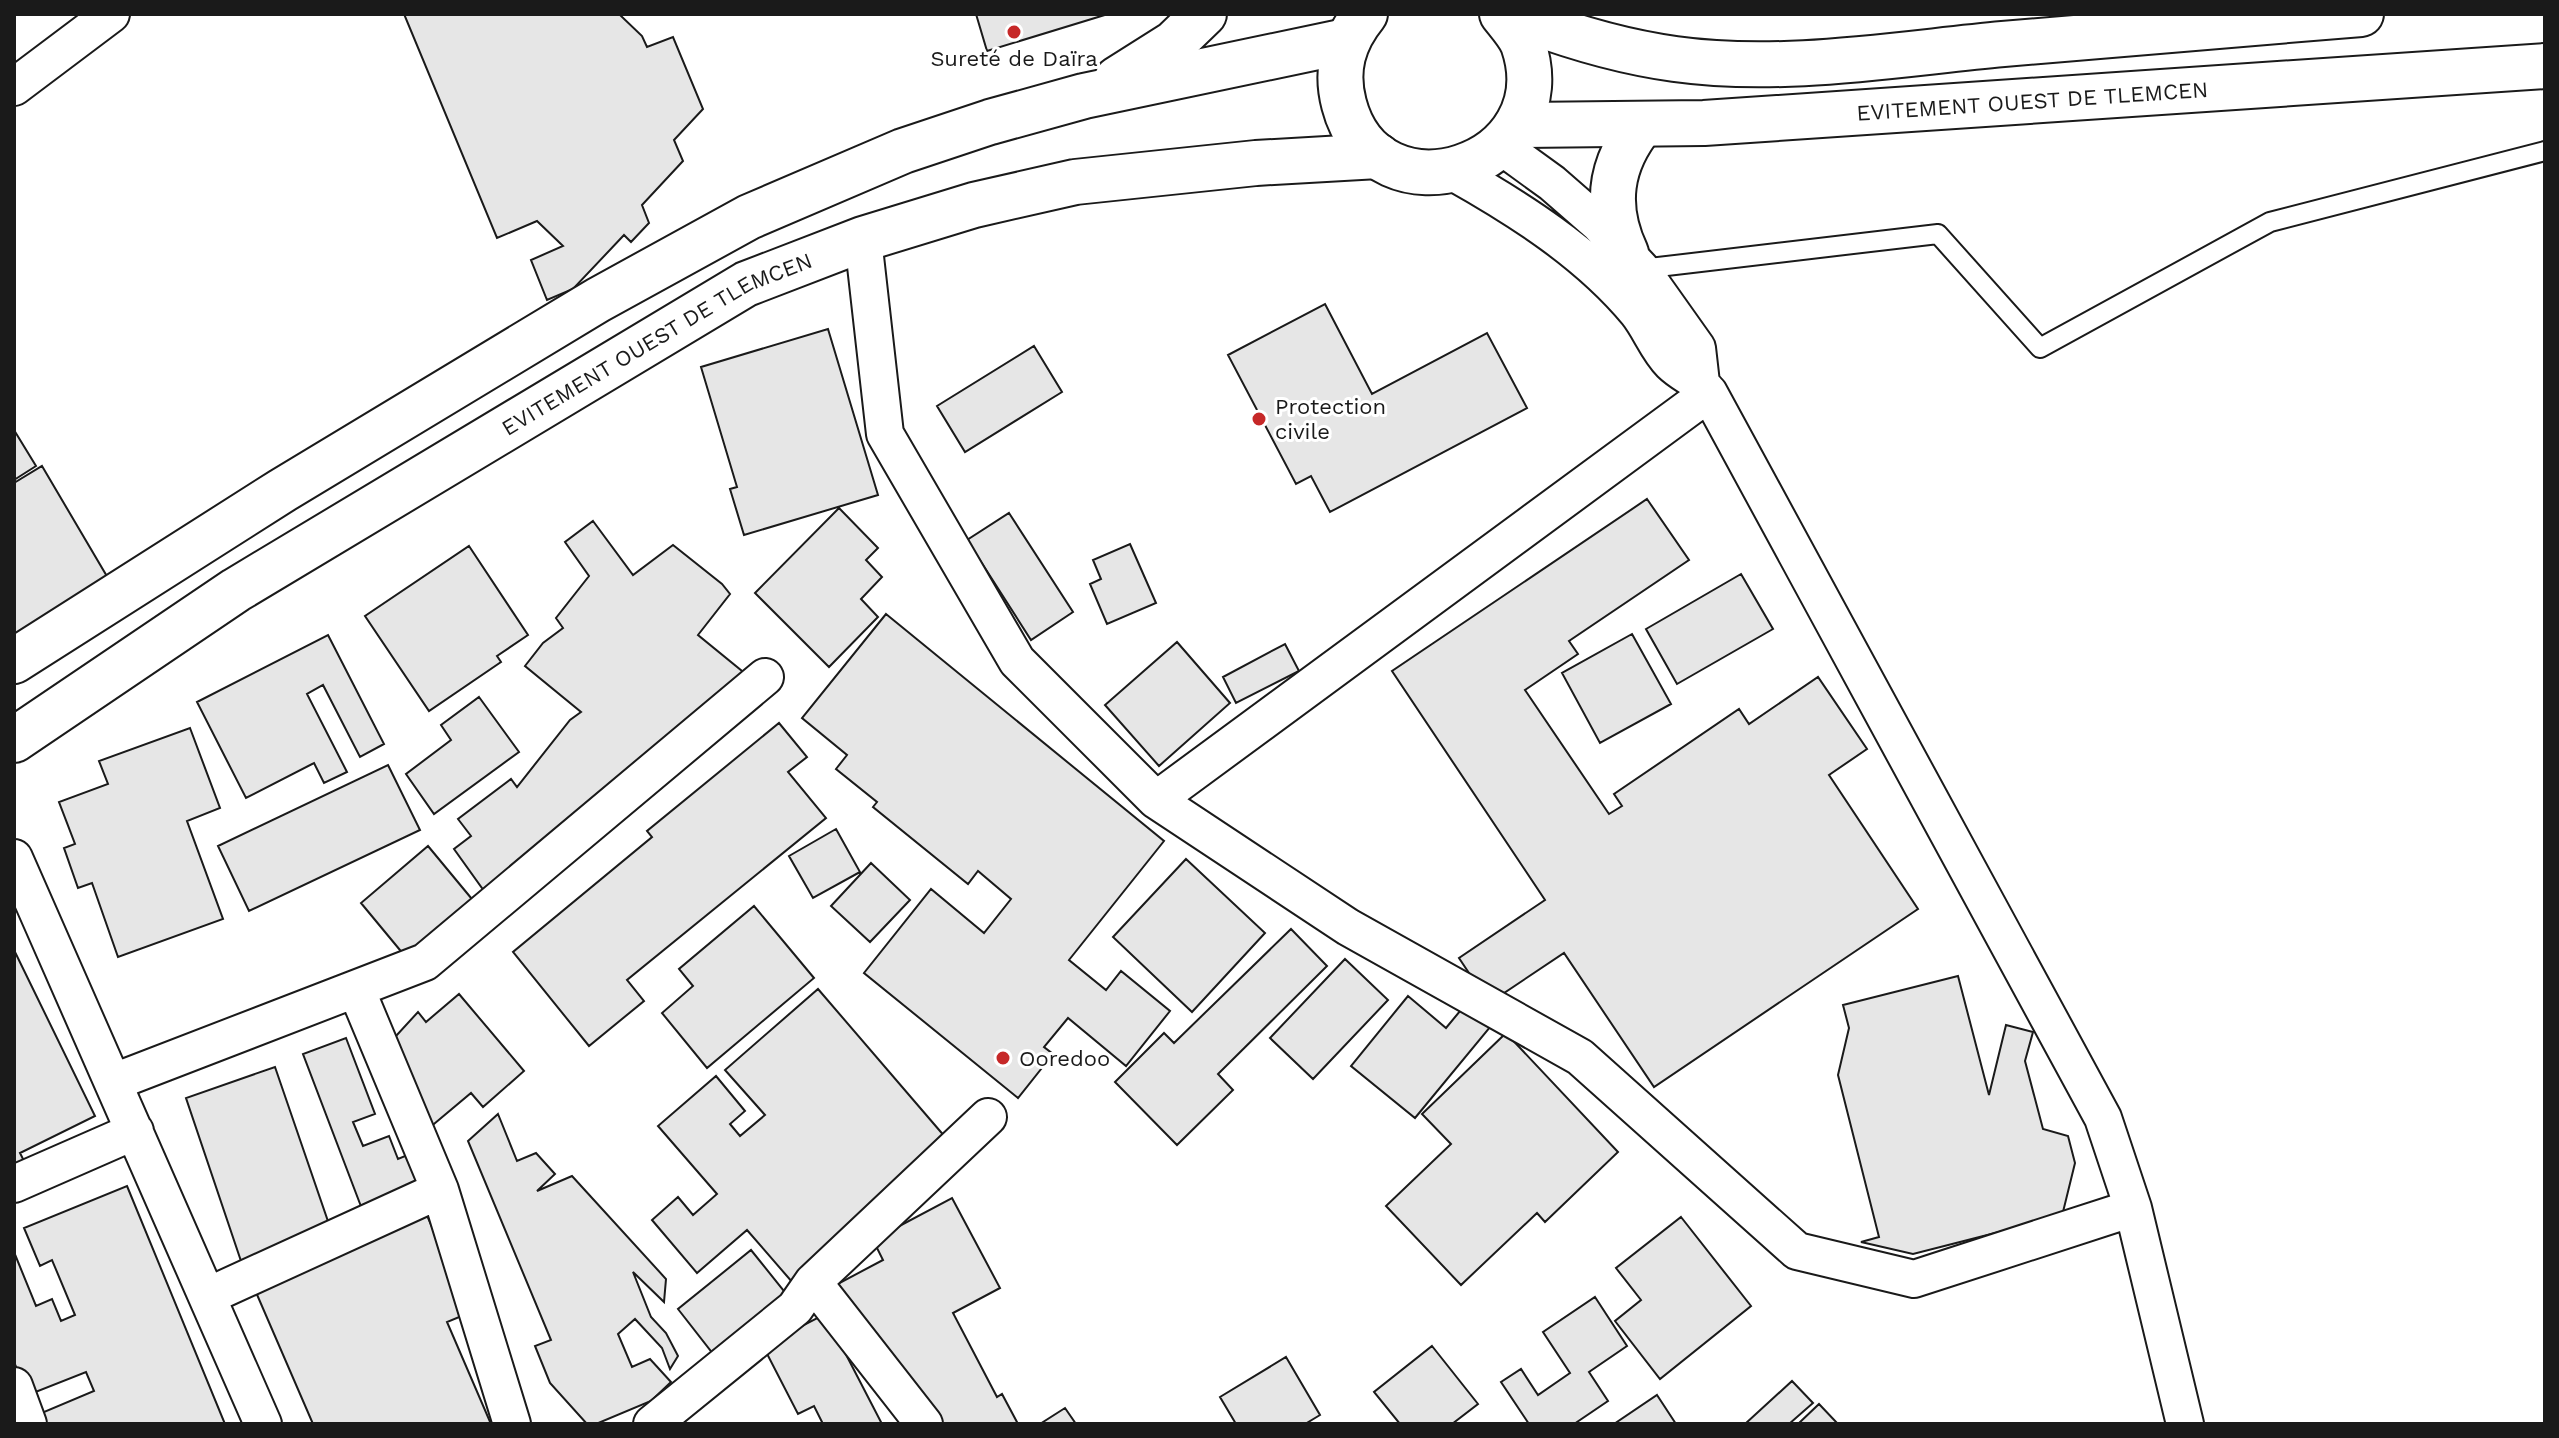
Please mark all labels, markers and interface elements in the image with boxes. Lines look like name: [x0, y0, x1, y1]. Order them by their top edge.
marker: Sureté de Daïra: [1005, 23, 1023, 41]
place label: Sureté de Daïra: [930, 46, 1098, 71]
street label: EVITEMENT OUEST DE TLEMCEN: [1855, 76, 2209, 125]
street label: EVITEMENT OUEST DE TLEMCEN: [497, 247, 815, 440]
place label: Protection civile: [1275, 394, 1386, 444]
marker: Protection civile: [1250, 410, 1268, 428]
place label: Ooredoo: [1019, 1046, 1110, 1071]
marker: Ooredoo: [994, 1049, 1012, 1067]

